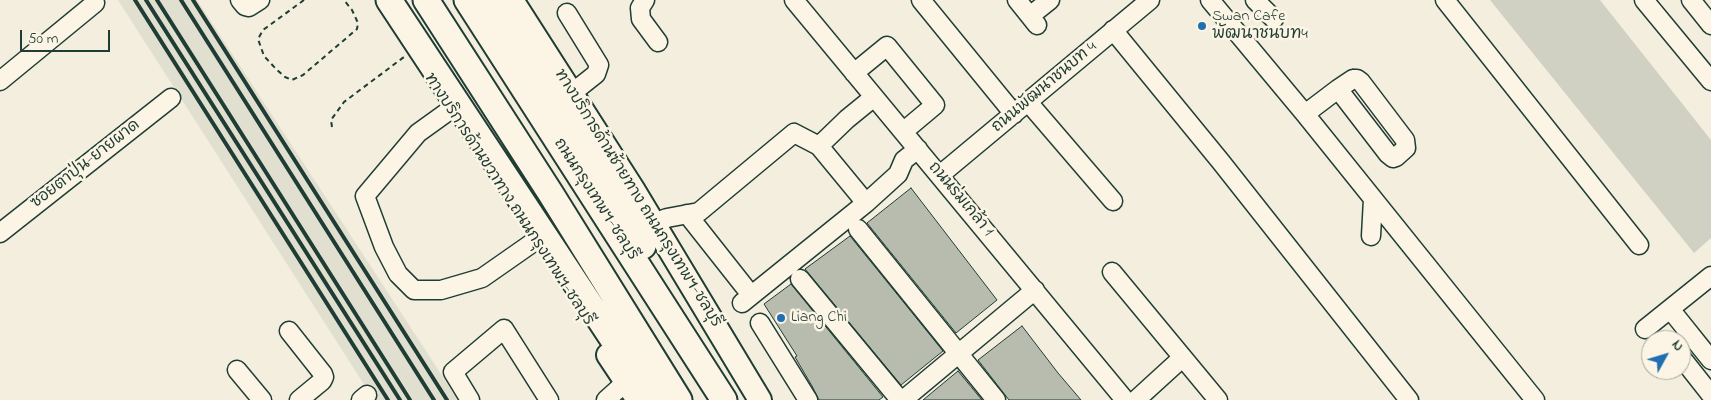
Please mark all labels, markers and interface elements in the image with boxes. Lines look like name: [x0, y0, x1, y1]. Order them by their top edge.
place label: Swan Cafe พัฒนาชนบท4: [1212, 7, 1308, 45]
scale bar: [22, 20, 112, 52]
marker: Swan Cafe พัฒนาชนบท4: [1196, 20, 1208, 32]
text: 50 m: [28, 28, 58, 50]
street label: ถนนพัฒนาชนบท 4: [989, 38, 1101, 138]
street label: ทางบริการด้านซ้ายทาง ถนนกรุงเทพฯ-ชลบุรี: [549, 66, 725, 332]
street label: ทางบริการด้านขวาทาง ถนนกรุงเทพฯ-ชลบุรี: [419, 70, 597, 330]
street label: ซอยตาปุ่น-ยายผาด: [28, 116, 144, 214]
street label: ถนนกรุงเทพฯ-ชลบุรี: [548, 135, 642, 265]
street label: ถนนร่มเกล้า 1: [923, 159, 997, 241]
place label: Liang Chi: [791, 308, 847, 328]
marker: Liang Chi: [775, 312, 787, 324]
north arrow: [1641, 330, 1691, 380]
text: N: [1666, 336, 1688, 356]

